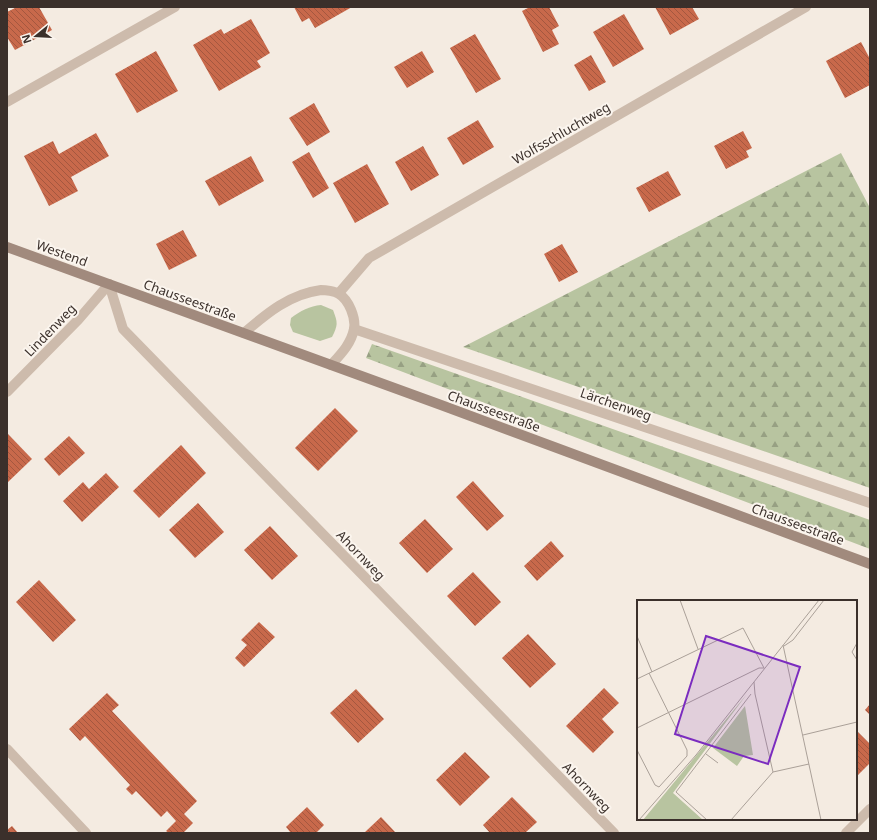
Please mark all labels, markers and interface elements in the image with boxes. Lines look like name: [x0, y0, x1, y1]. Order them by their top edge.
north arrow: [16, 16, 56, 56]
text: N: [17, 33, 35, 46]
street label: Wolfsschluchtweg: [509, 98, 613, 168]
street label: Westend: [34, 235, 90, 271]
street label: Chausseestraße: [141, 275, 239, 325]
street label: Lindenweg: [20, 300, 80, 360]
street label: Lärchenweg: [578, 383, 654, 425]
street label: Chausseestraße: [445, 386, 543, 436]
street label: Chausseestraße: [749, 499, 847, 549]
street label: Ahornweg: [333, 526, 389, 584]
inset map: [637, 600, 857, 820]
street label: Ahornweg: [559, 758, 615, 816]

